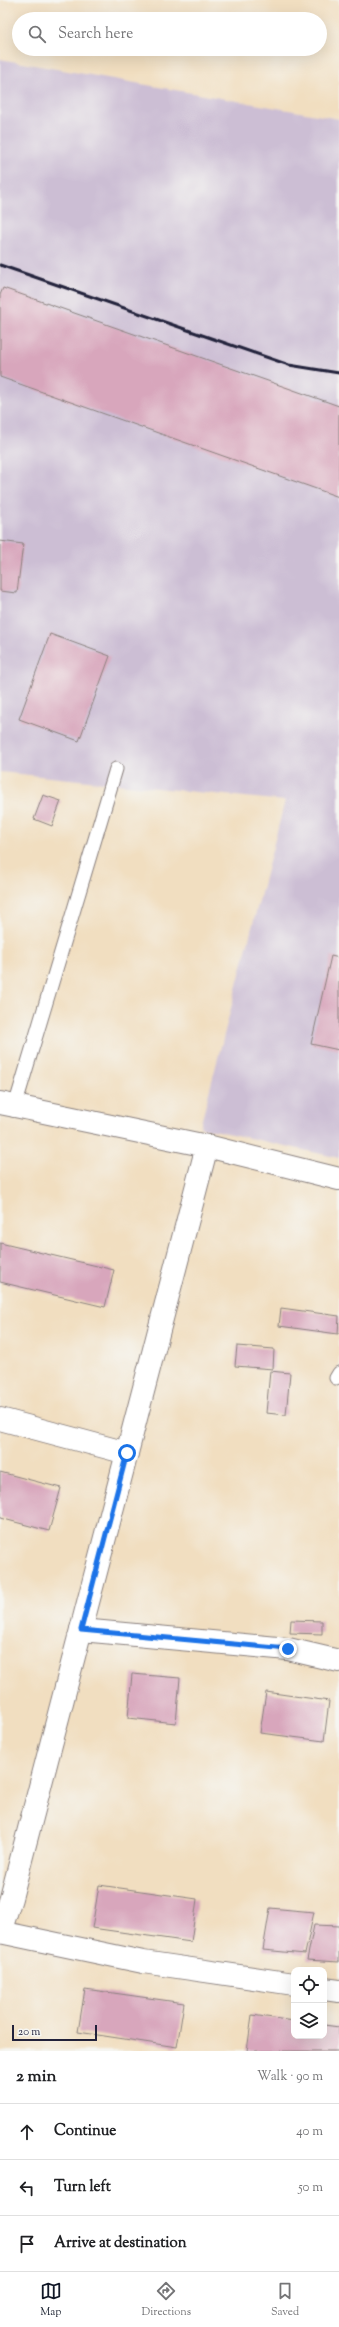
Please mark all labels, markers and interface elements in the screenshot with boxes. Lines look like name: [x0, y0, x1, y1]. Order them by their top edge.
search box: [12, 12, 327, 56]
icon: search: [26, 23, 48, 45]
text: Search here: [58, 24, 133, 45]
route start: [118, 1444, 136, 1462]
route end: [279, 1640, 297, 1658]
map controls: [291, 1967, 327, 2039]
button: locate: [291, 1967, 327, 2003]
button: layers: [291, 2003, 327, 2039]
scale bar: [12, 2023, 97, 2042]
text: 20 m: [18, 2024, 40, 2040]
text: 2 min: [16, 2065, 57, 2089]
text: Walk · 90 m: [257, 2068, 323, 2086]
icon: ahead: [16, 2121, 38, 2143]
text: Continue: [54, 2121, 116, 2142]
text: 40 m: [296, 2123, 323, 2141]
icon: left: [16, 2177, 38, 2199]
text: Turn left: [54, 2177, 111, 2198]
text: 50 m: [298, 2179, 323, 2197]
icon: arrive: [16, 2233, 38, 2255]
text: Arrive at destination: [54, 2233, 187, 2254]
tab: Map: [40, 2280, 62, 2320]
tab: Directions: [142, 2280, 191, 2320]
tab: Saved: [271, 2280, 299, 2320]

